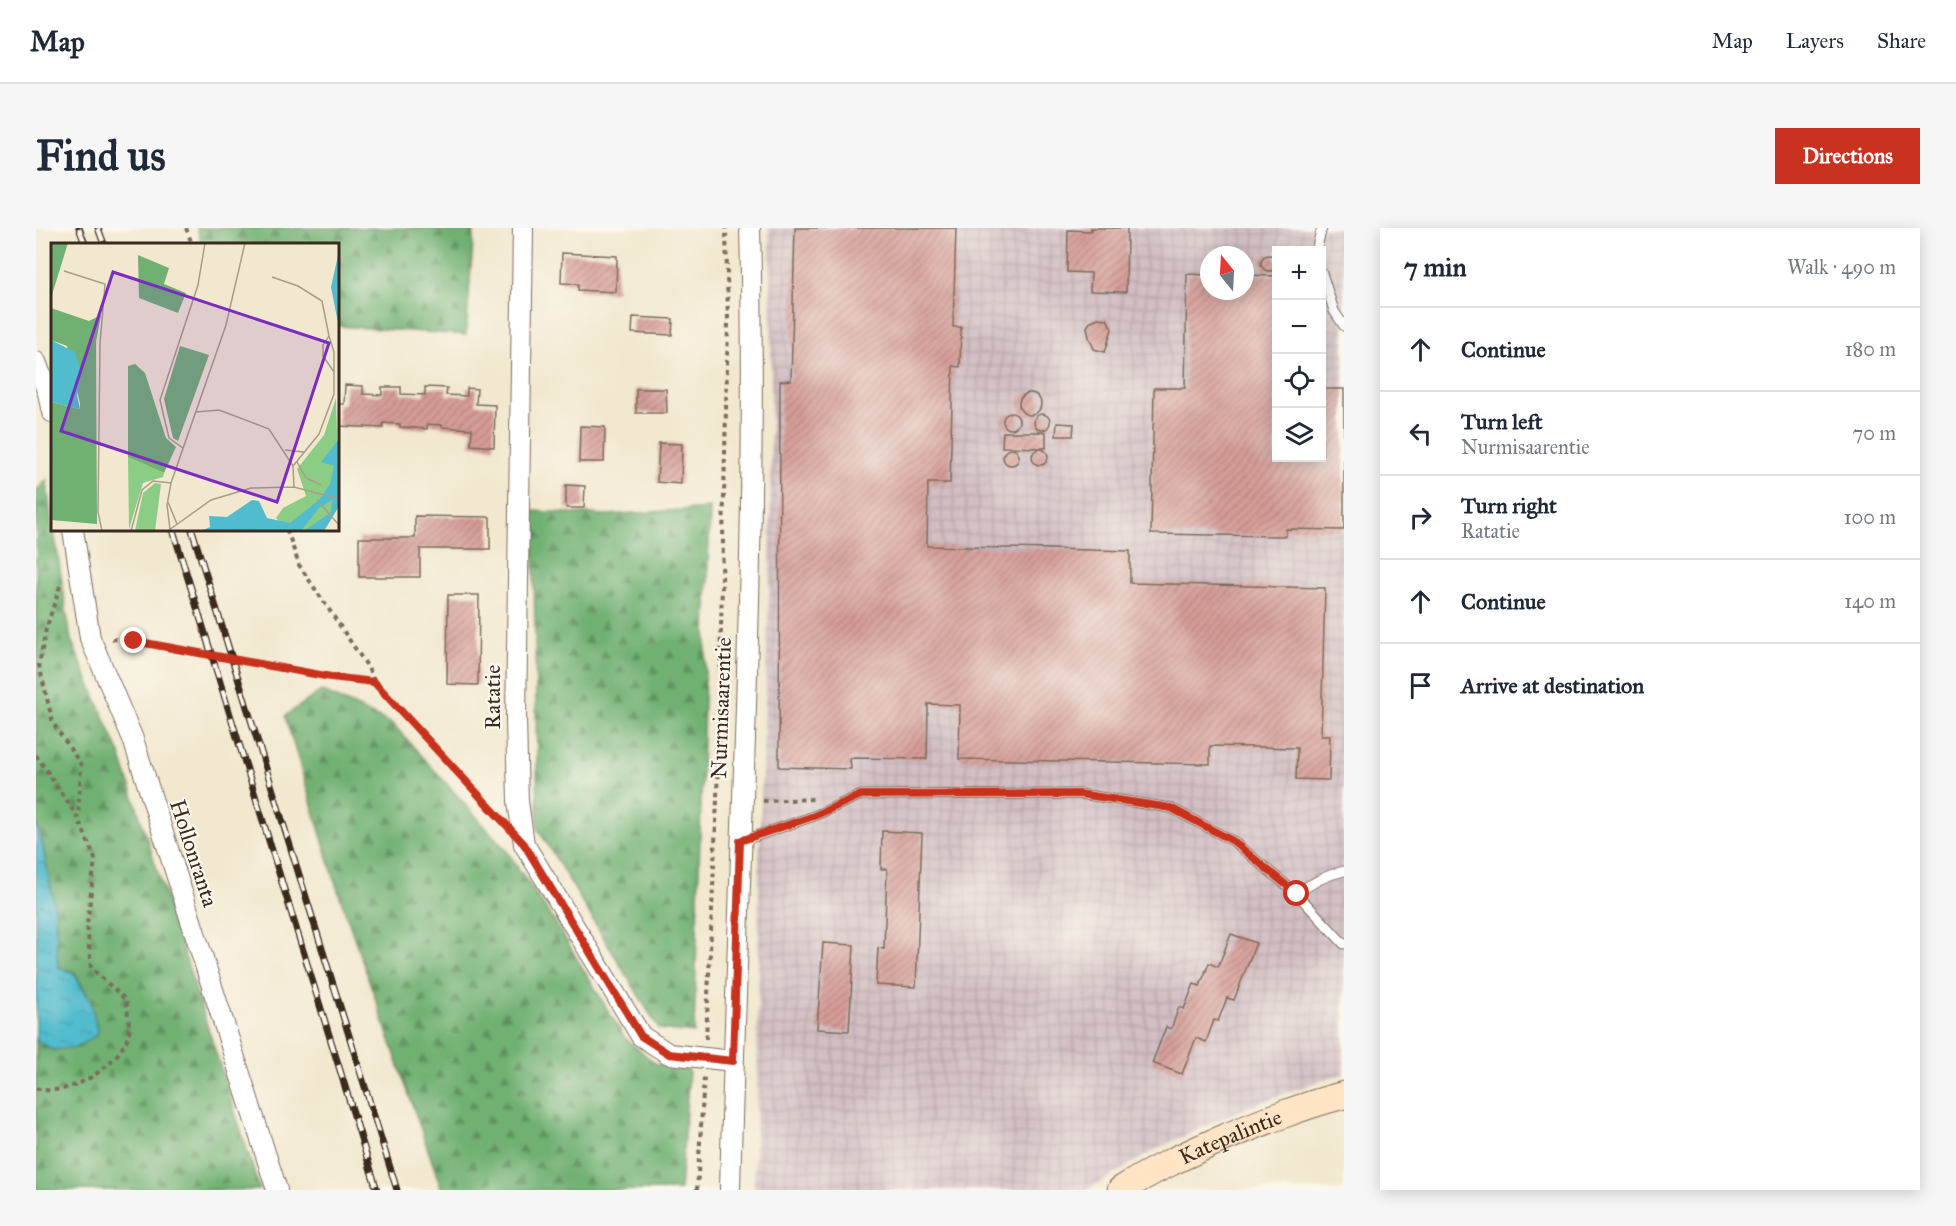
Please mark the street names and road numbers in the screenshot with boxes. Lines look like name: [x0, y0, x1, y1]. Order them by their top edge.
street label: Nurmisaarentie: [705, 637, 737, 779]
street label: Ratatie: [479, 665, 506, 729]
street label: Hollonranta: [164, 796, 224, 911]
street label: Katepalintie: [1174, 1103, 1285, 1170]

